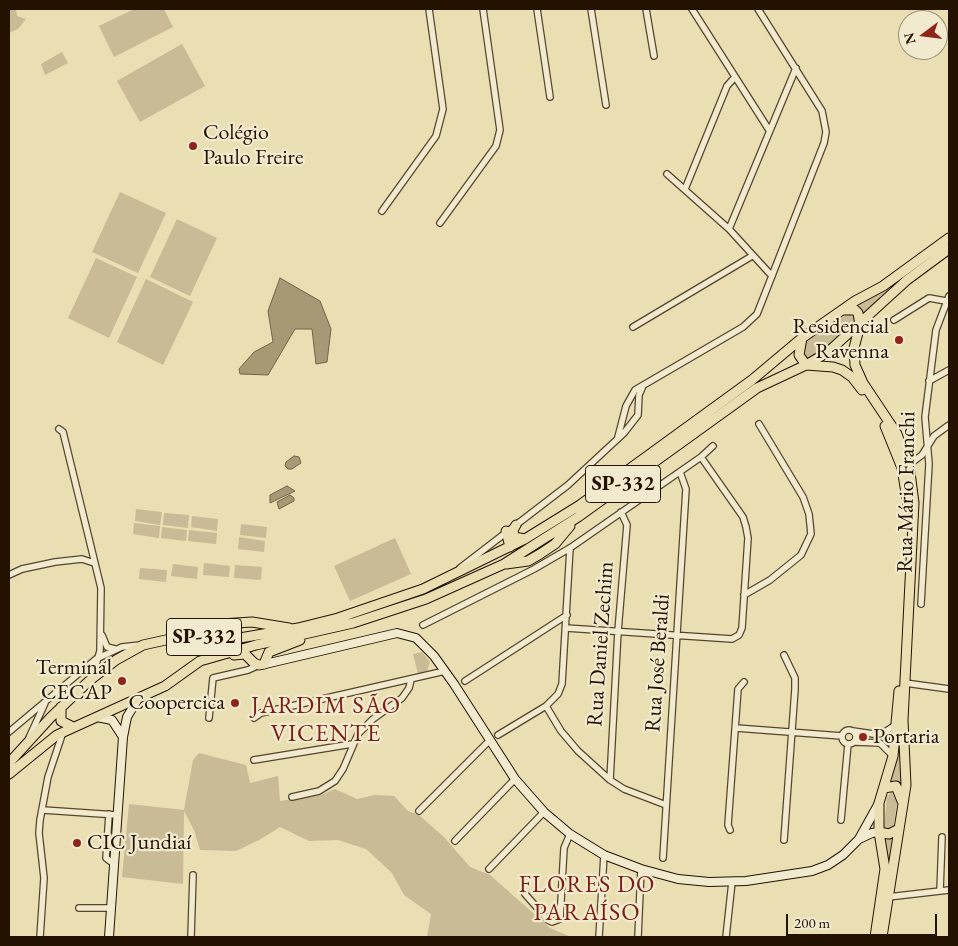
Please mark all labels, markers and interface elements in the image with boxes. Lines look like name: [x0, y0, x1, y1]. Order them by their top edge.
north arrow: [898, 10, 948, 60]
text: N: [899, 31, 920, 46]
place label: Colégio Paulo Freire: [203, 120, 303, 172]
marker: Colégio Paulo Freire: [187, 140, 199, 152]
place label: Residencial Ravenna: [793, 314, 889, 366]
marker: Residencial Ravenna: [893, 334, 905, 346]
street label: Rua Mário Franchi: [892, 411, 922, 573]
road number: SP-332: [586, 466, 660, 502]
street label: Rua Daniel Zechim: [582, 561, 620, 727]
street label: Rua José Beraldi: [640, 593, 676, 733]
road number: SP-332: [166, 618, 242, 656]
place label: Terminal CECAP: [35, 655, 112, 706]
marker: Terminal CECAP: [116, 675, 128, 687]
place label: Coopercica: [129, 690, 225, 716]
district label: JARDIM SÃO VICENTE: [250, 692, 402, 748]
marker: Coopercica: [229, 697, 241, 709]
place label: Portaria: [873, 724, 939, 750]
marker: Portaria: [857, 731, 869, 743]
place label: CIC Jundiaí: [87, 830, 191, 856]
marker: CIC Jundiaí: [71, 837, 83, 849]
district label: FLORES DO PARAÍSO: [518, 871, 656, 927]
scale bar: [788, 904, 939, 936]
text: 200 m: [794, 913, 830, 932]

